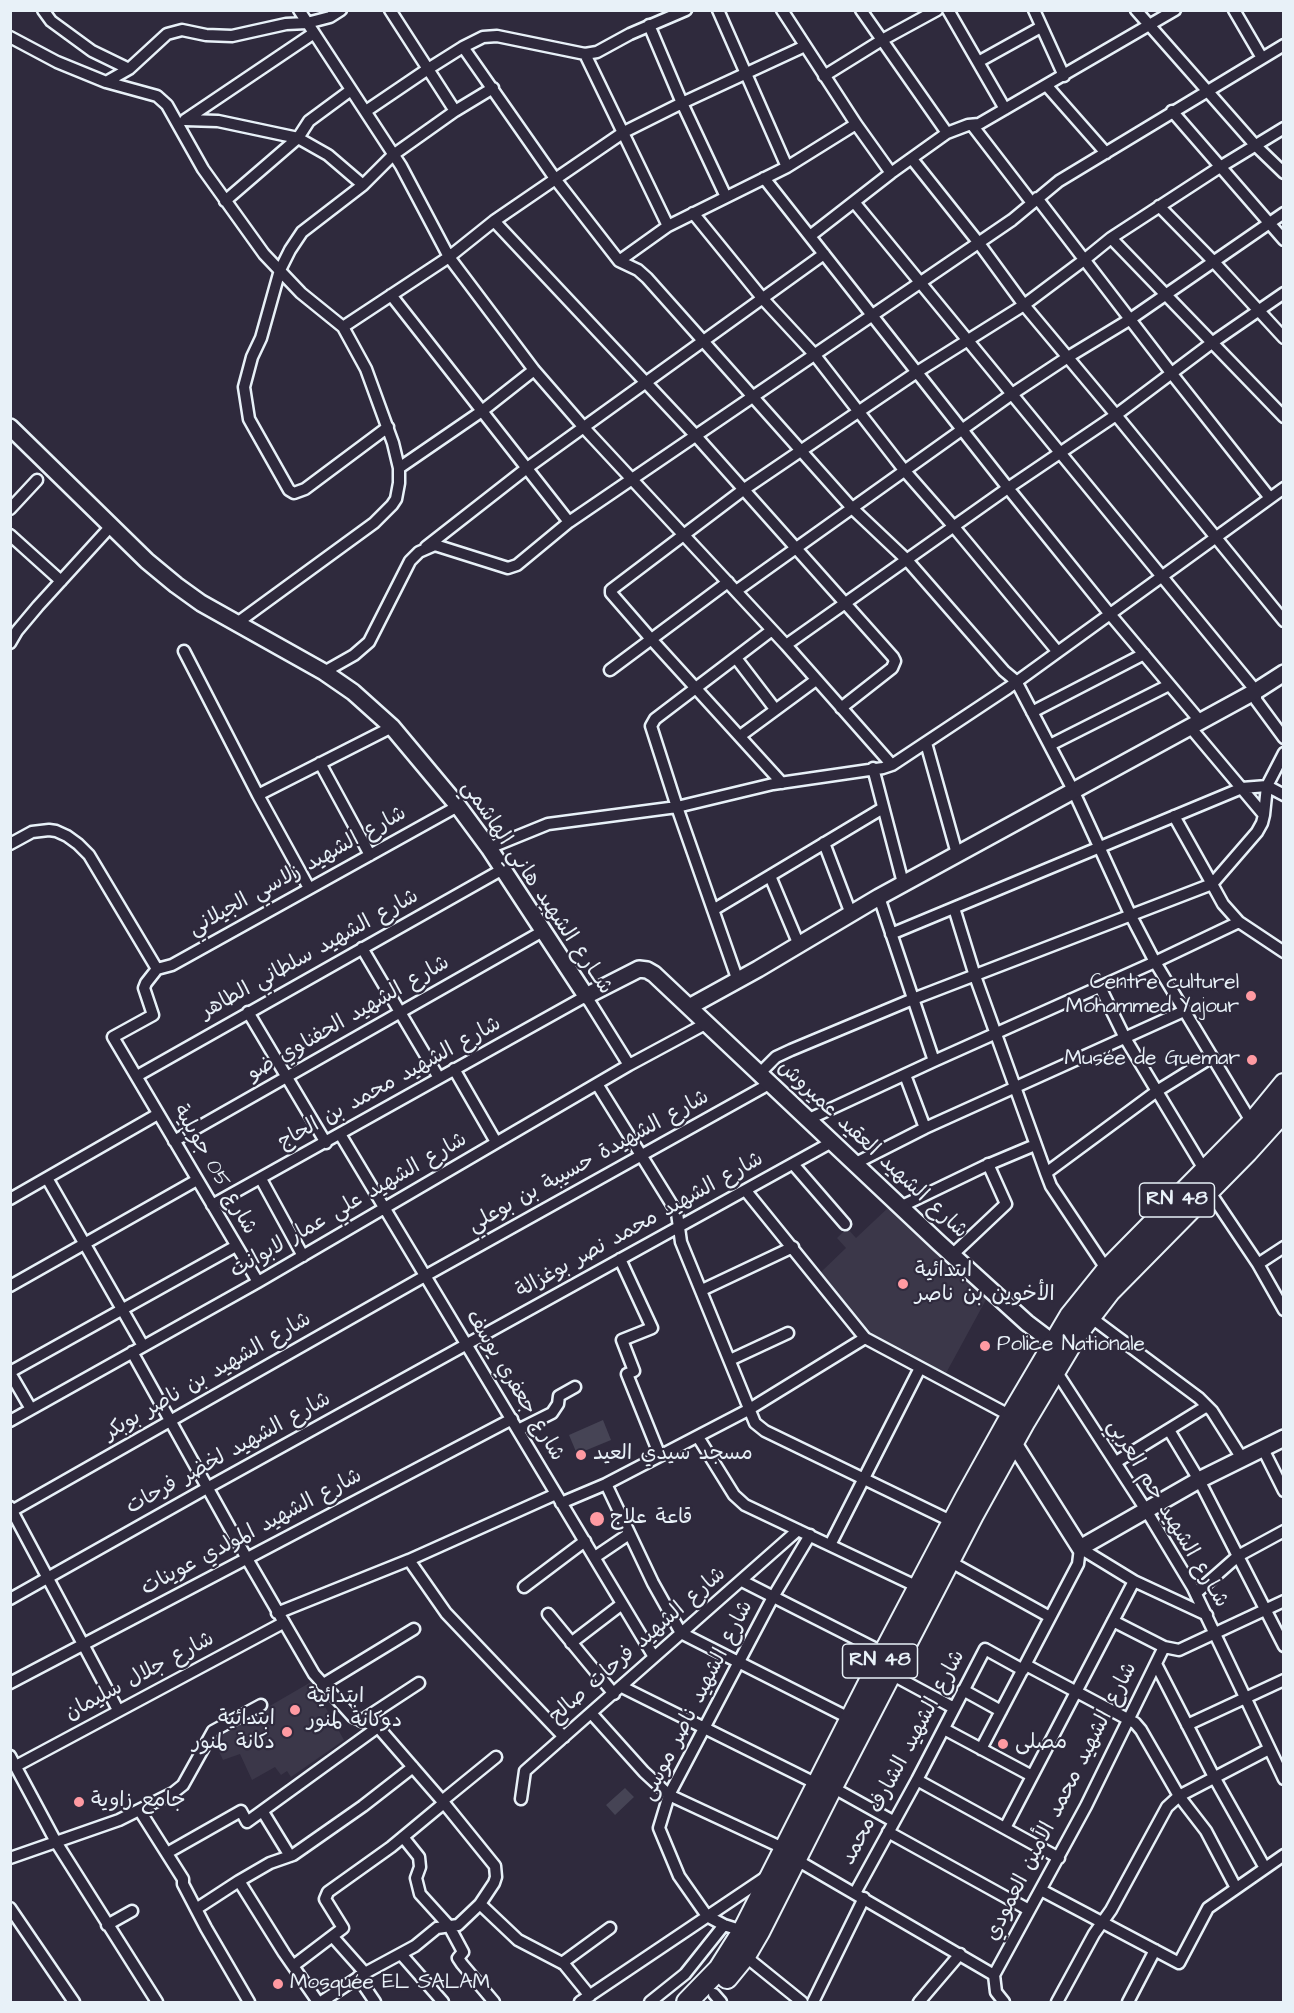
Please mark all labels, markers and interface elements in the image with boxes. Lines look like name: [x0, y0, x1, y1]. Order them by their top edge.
street label: شــارع الشهيد هاني الهاشمي: [455, 776, 617, 1000]
street label: شارع الشهيد زلاسي الجيلاني: [185, 802, 411, 942]
street label: شارع الشهيد سلطاني الطاهر: [197, 885, 423, 1025]
street label: شارع الشهيد الحفناوي ضو: [243, 951, 455, 1087]
place label: Centre culturel Mohammed Yajour: [1066, 971, 1239, 1021]
marker: Centre culturel Mohammed Yajour: [1244, 989, 1258, 1003]
street label: شارع الشهيد محمد بن الحاج: [274, 1012, 506, 1156]
place label: Musée de Guemar: [1065, 1047, 1240, 1073]
marker: Musée de Guemar: [1245, 1053, 1259, 1067]
street label: شارع الشهيد العقيد عميروش: [772, 1055, 972, 1245]
street label: شارع الشهيدة حسيبة بن بوعلي: [464, 1085, 714, 1239]
street label: شارع 05 جويلية: [167, 1101, 261, 1239]
street label: شارع الشهيد علي عمار لابوانت: [226, 1128, 472, 1284]
street label: شارع الشهيد محمد نصر بوغزالة: [512, 1147, 768, 1305]
road number: RN 48: [1140, 1183, 1214, 1217]
place label: ابتدائية الأخوين بن ناصر: [915, 1259, 1055, 1309]
marker: ابتدائية الأخوين بن ناصر: [896, 1277, 910, 1291]
street label: شارع جعفري يوسف: [459, 1306, 569, 1466]
street label: شارع الشهيد بن ناصر بوبكر: [100, 1307, 316, 1447]
place label: Police Nationale: [997, 1333, 1145, 1359]
marker: Police Nationale: [978, 1339, 992, 1353]
street label: شارع الشهيد لخضر فرحات: [122, 1387, 336, 1521]
street label: شـارع الشهيد حم العربي: [1101, 1415, 1233, 1613]
place label: مسجد سيدي العيد: [593, 1442, 753, 1468]
marker: مسجد سيدي العيد: [574, 1448, 588, 1462]
street label: شارع الشهيد المولدي عوينات: [137, 1464, 367, 1602]
place label: قاعة علاج: [610, 1506, 692, 1532]
marker: قاعة علاج: [588, 1510, 606, 1528]
street label: شارع الشهيد فرحات صالح: [544, 1562, 732, 1730]
street label: شارع الشهيد ناصر موسى: [637, 1597, 759, 1805]
street label: شارع جلال سليمان: [61, 1627, 219, 1727]
road number: RN 48: [842, 1644, 918, 1678]
street label: شارع الشهيد الشارف محمد: [837, 1646, 971, 1870]
street label: شارع الشهيد محمد الأمين العمودي: [981, 1659, 1143, 1945]
place label: ابتدائية دوكانة لمنور: [307, 1685, 402, 1735]
marker: ابتدائية دوكانة لمنور: [288, 1703, 302, 1717]
place label: ابتدائية دكانة لمنور: [192, 1707, 275, 1757]
marker: ابتدائية دكانة لمنور: [280, 1725, 294, 1739]
place label: مصلى: [1015, 1731, 1067, 1757]
marker: مصلى: [996, 1737, 1010, 1751]
place label: جامع زاوية: [91, 1789, 186, 1815]
marker: جامع زاوية: [72, 1795, 86, 1809]
place label: Mosquée EL SALAM: [290, 1971, 490, 1997]
marker: Mosquée EL SALAM: [271, 1977, 285, 1991]

